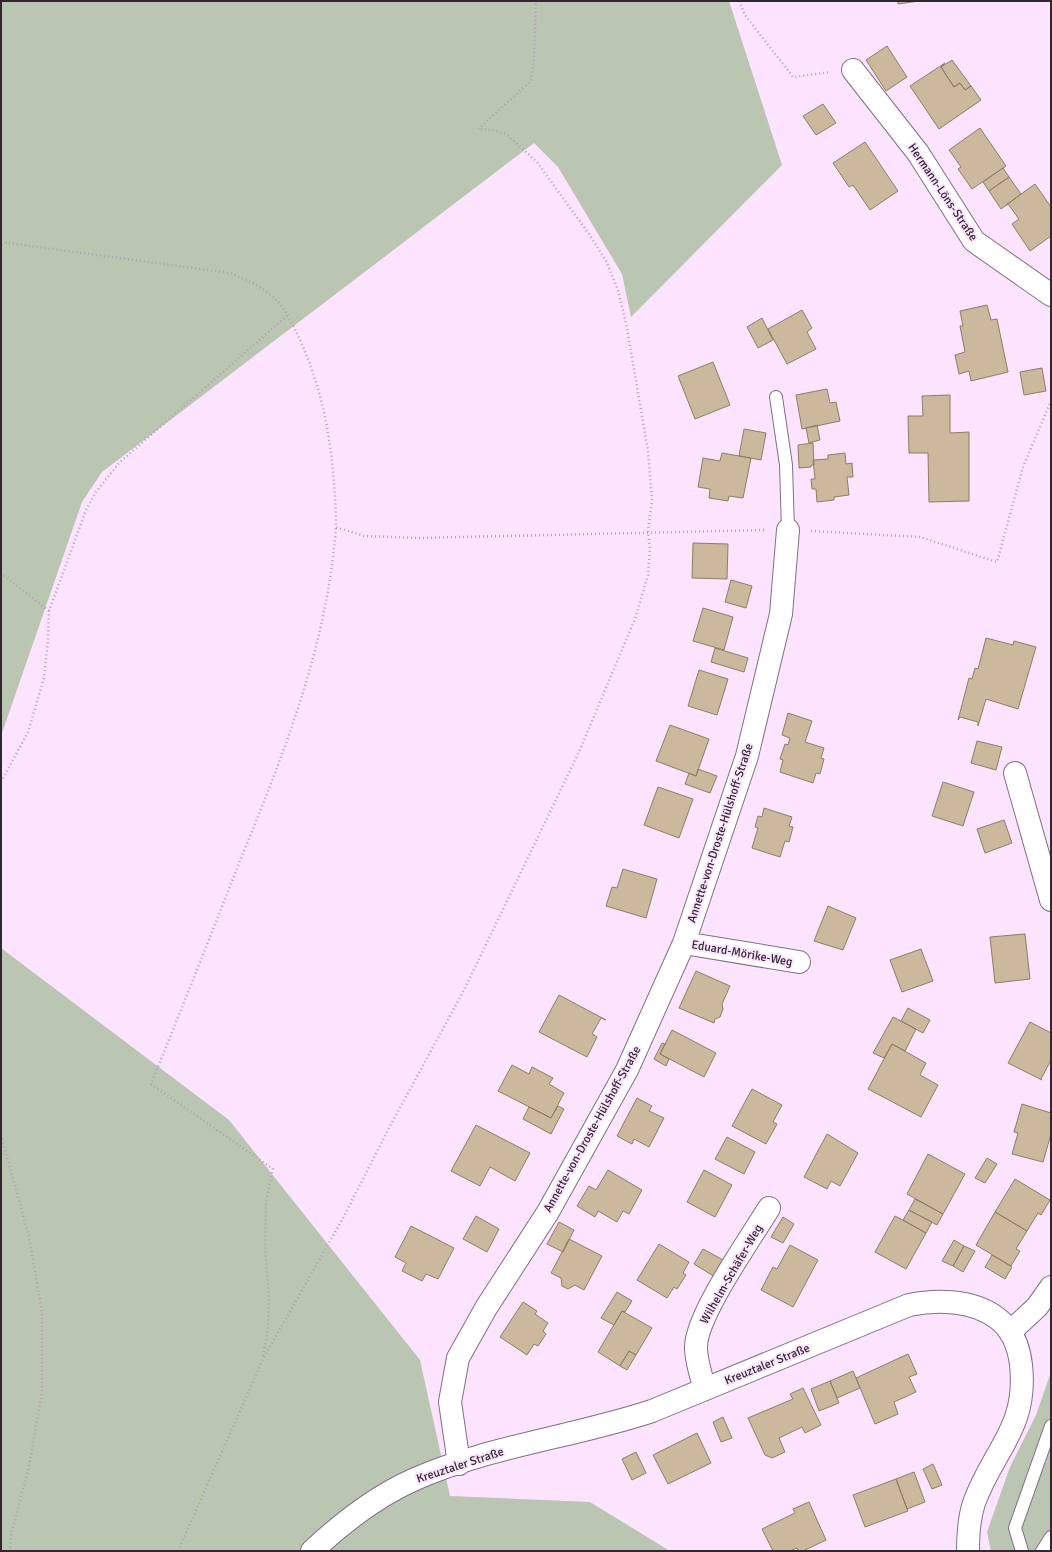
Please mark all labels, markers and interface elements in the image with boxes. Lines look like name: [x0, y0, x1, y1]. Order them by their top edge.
street label: Hermann-Löns-Straße: [904, 141, 981, 244]
street label: Annette-von-Droste-Hülshoff-Straße: [684, 742, 757, 925]
street label: Eduard-Mörike-Weg: [690, 937, 794, 970]
street label: Annette-von-Droste-Hülshoff-Straße: [540, 1043, 645, 1215]
street label: Wilhelm-Schäfer-Weg: [697, 1222, 766, 1327]
street label: Kreuztaler Straße: [722, 1340, 812, 1388]
street label: Kreuztaler Straße: [415, 1444, 506, 1487]

